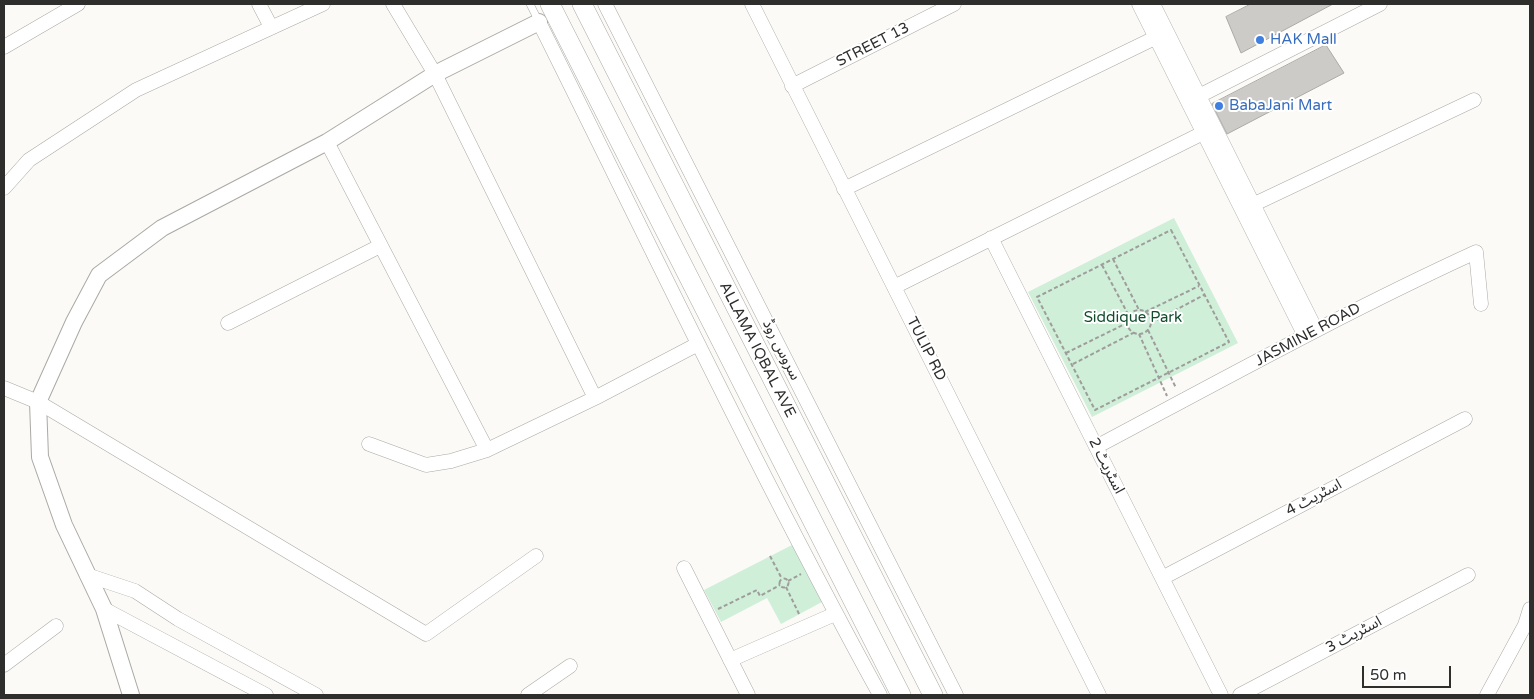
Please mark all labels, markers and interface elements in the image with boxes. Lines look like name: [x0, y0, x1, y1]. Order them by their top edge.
street label: STREET 13: [833, 19, 913, 71]
place label: HAK Mall: [1270, 31, 1337, 49]
marker: HAK Mall: [1254, 34, 1266, 46]
place label: BabaJani Mart: [1229, 97, 1332, 115]
marker: BabaJani Mart: [1213, 100, 1225, 112]
street label: ALLAMA IQBAL AVE: [715, 279, 799, 421]
street label: JASMINE ROAD: [1252, 300, 1364, 370]
park label: Siddique Park: [1084, 309, 1182, 327]
street label: TULIP RD: [902, 314, 950, 384]
street label: سروس روڈ: [758, 317, 804, 383]
street label: اسٹریٹ 2: [1084, 435, 1128, 497]
street label: اسٹریٹ 4: [1283, 476, 1345, 520]
street label: اسٹریٹ 3: [1323, 613, 1385, 657]
scale bar: [1364, 656, 1453, 688]
text: 50 m: [1370, 666, 1407, 684]

